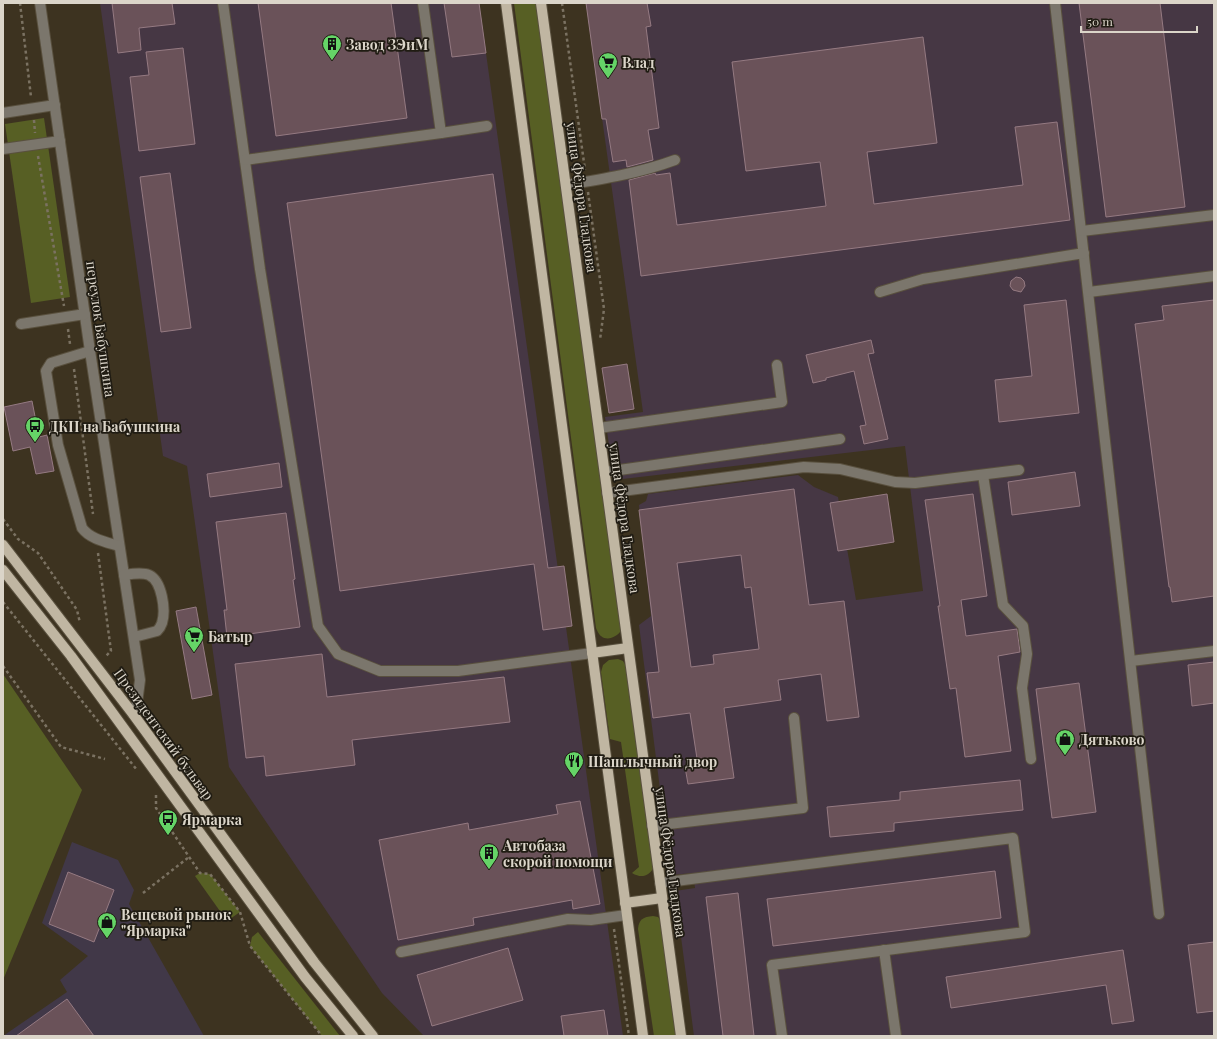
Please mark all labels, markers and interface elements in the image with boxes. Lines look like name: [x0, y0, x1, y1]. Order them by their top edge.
scale bar: [1081, 8, 1197, 34]
text: 50 m: [1087, 13, 1113, 29]
building icon: Завод ЗЭиМ: [321, 33, 343, 61]
place label: Завод ЗЭиМ: [346, 35, 428, 54]
supermarket icon: Влад: [597, 51, 619, 79]
place label: Влад: [622, 53, 655, 72]
street label: улица Фёдора Гладкова: [562, 120, 602, 273]
street label: переулок Бабушкина: [82, 260, 120, 398]
bus stop icon: ДКП на Бабушкина: [24, 415, 46, 443]
place label: ДКП на Бабушкина: [49, 417, 181, 436]
street label: улица Фёдора Гладкова: [605, 441, 645, 594]
supermarket icon: Батыр: [183, 625, 205, 653]
place label: Батыр: [208, 627, 253, 646]
street label: Президентский бульвар: [110, 664, 218, 804]
shop icon: Дятьково: [1054, 728, 1076, 756]
place label: Дятьково: [1079, 730, 1145, 749]
restaurant icon: Шашлычный двор: [563, 750, 585, 778]
place label: Шашлычный двор: [588, 752, 717, 771]
street label: улица Фёдора Гладкова: [651, 785, 691, 938]
bus stop icon: Ярмарка: [157, 808, 179, 836]
place label: Ярмарка: [181, 810, 243, 829]
place label: Автобаза скорой помощи: [502, 836, 612, 871]
building icon: Автобаза скорой помощи: [478, 842, 500, 870]
place label: Вещевой рынок "Ярмарка": [121, 905, 232, 940]
shop icon: Вещевой рынок "Ярмарка": [96, 911, 118, 939]

